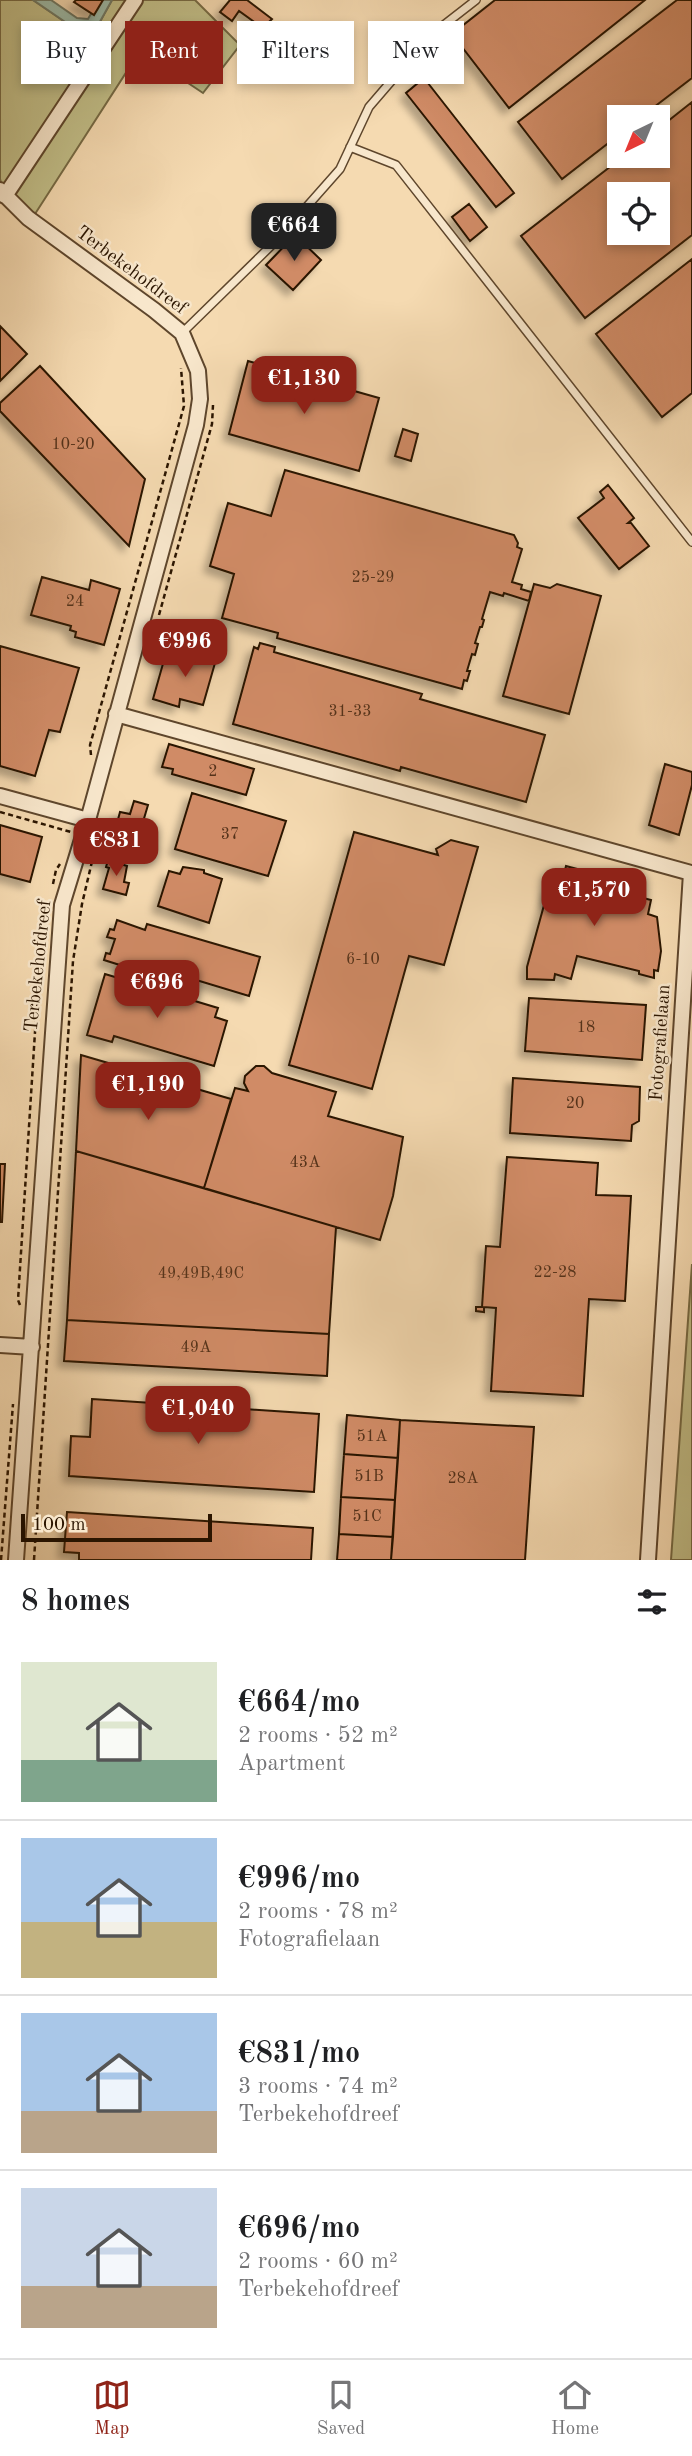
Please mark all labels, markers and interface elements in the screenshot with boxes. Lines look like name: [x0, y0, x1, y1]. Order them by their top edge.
chip: Buy: [21, 21, 111, 84]
chip: Rent: [125, 21, 223, 84]
chip: Filters: [237, 21, 354, 84]
chip: New: [368, 21, 464, 84]
north arrow: [607, 105, 670, 168]
map controls: [607, 105, 670, 245]
button: locate: [607, 182, 670, 245]
pin: €664: [253, 204, 335, 263]
text: €664: [267, 214, 321, 237]
street label: Terbekehofdreef: [72, 223, 191, 319]
pin: €1,130: [247, 356, 361, 416]
text: €1,130: [267, 367, 341, 390]
house number: 10-20: [51, 437, 95, 453]
house number: 25-29: [351, 570, 395, 586]
house number: 24: [66, 594, 84, 610]
pin: €996: [144, 620, 226, 679]
text: €996: [158, 630, 212, 653]
house number: 31-33: [328, 704, 372, 720]
house number: 2: [208, 764, 218, 780]
pin: €831: [75, 818, 157, 878]
house number: 37: [221, 827, 239, 843]
text: €831: [89, 829, 143, 852]
pin: €1,570: [537, 869, 651, 928]
text: €1,570: [557, 879, 631, 902]
street label: Terbekehofdreef: [23, 898, 55, 1033]
house number: 6-10: [346, 952, 380, 968]
pin: €696: [116, 960, 198, 1020]
text: €696: [130, 971, 184, 994]
street label: Fotografielaan: [647, 984, 675, 1102]
house number: 18: [577, 1020, 595, 1036]
pin: €1,190: [91, 1062, 205, 1122]
text: €1,190: [111, 1073, 185, 1096]
house number: 20: [566, 1096, 584, 1112]
house number: 43A: [290, 1155, 320, 1171]
house number: 22-28: [533, 1265, 577, 1281]
house number: 49,49B,49C: [158, 1266, 244, 1282]
house number: 49A: [181, 1340, 211, 1356]
pin: €1,040: [141, 1386, 255, 1446]
text: €1,040: [161, 1397, 235, 1420]
house number: 51A: [357, 1429, 387, 1445]
house number: 51B: [354, 1469, 384, 1485]
house number: 28A: [448, 1471, 478, 1487]
house number: 51C: [352, 1509, 382, 1525]
scale bar: [21, 1511, 212, 1543]
text: 100 m: [32, 1516, 85, 1535]
icon: filters: [633, 1583, 671, 1621]
text: 8 homes: [21, 1587, 130, 1617]
text: €664/mo: [238, 1688, 360, 1718]
icon: home: [77, 1690, 161, 1774]
text: 2 rooms · 52 m²: [238, 1724, 398, 1747]
text: Apartment: [238, 1752, 346, 1775]
text: €996/mo: [238, 1864, 360, 1894]
icon: home: [77, 1866, 161, 1950]
text: 2 rooms · 78 m²: [238, 1900, 398, 1923]
text: Fotografielaan: [238, 1928, 380, 1951]
text: €831/mo: [238, 2039, 360, 2069]
icon: home: [77, 2041, 161, 2125]
text: 3 rooms · 74 m²: [238, 2075, 398, 2098]
text: Terbekehofdreef: [238, 2103, 399, 2126]
text: €696/mo: [238, 2214, 360, 2244]
icon: home: [77, 2216, 161, 2300]
text: 2 rooms · 60 m²: [238, 2250, 398, 2273]
text: Terbekehofdreef: [238, 2278, 399, 2301]
tab: Map: [93, 2376, 131, 2441]
tab: Saved: [317, 2376, 365, 2441]
tab: Home: [551, 2376, 599, 2441]

